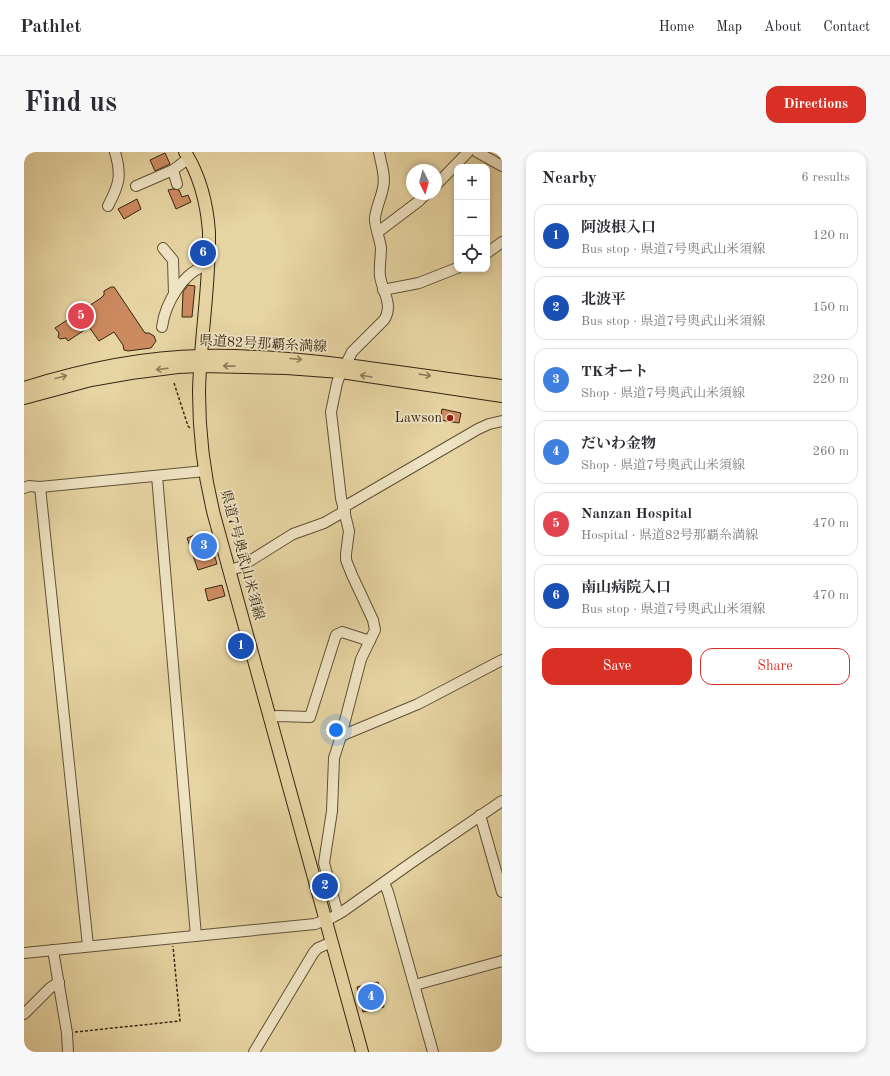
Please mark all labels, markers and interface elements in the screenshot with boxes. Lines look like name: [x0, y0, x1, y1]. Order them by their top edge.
text: Pathlet: [20, 18, 81, 37]
text: Home: [659, 20, 694, 34]
text: Map: [716, 20, 742, 34]
text: About: [764, 20, 801, 34]
text: Contact: [823, 20, 870, 34]
button: Directions: [766, 86, 866, 123]
text: Find us: [24, 90, 117, 118]
north arrow: [406, 164, 442, 200]
map controls: [454, 164, 490, 272]
button: +: [454, 164, 490, 200]
text: Nearby: [542, 170, 597, 187]
text: 6 results: [801, 171, 850, 184]
button: −: [454, 200, 490, 236]
text: 阿波根入口: [581, 221, 656, 236]
text: 1: [552, 229, 560, 242]
text: 120 m: [812, 229, 849, 242]
button: locate: [454, 236, 490, 272]
pin: 6: [190, 238, 216, 268]
text: Bus stop · 県道7号奥武山米須線: [581, 243, 765, 256]
text: 北波平: [581, 293, 626, 308]
pin: 5: [68, 301, 94, 331]
text: 2: [552, 301, 560, 314]
text: 150 m: [812, 301, 849, 314]
text: Bus stop · 県道7号奥武山米須線: [581, 315, 765, 328]
street label: 県道82号那覇糸満線: [199, 332, 328, 354]
one-way arrow: [289, 356, 302, 363]
one-way arrow: [223, 362, 236, 370]
text: TKオート: [581, 365, 648, 380]
one-way arrow: [156, 366, 169, 373]
one-way arrow: [418, 371, 431, 379]
one-way arrow: [360, 372, 373, 380]
one-way arrow: [55, 373, 68, 381]
text: 3: [552, 373, 560, 386]
text: 220 m: [812, 373, 849, 386]
text: Shop · 県道7号奥武山米須線: [581, 387, 745, 400]
place label: Lawson: [395, 411, 442, 425]
marker: Lawson: [445, 413, 455, 423]
text: だいわ金物: [581, 437, 656, 452]
text: 4: [552, 445, 560, 458]
text: 260 m: [812, 445, 849, 458]
text: Shop · 県道7号奥武山米須線: [581, 459, 745, 472]
street label: 県道7号奥武山米須線: [218, 488, 267, 622]
text: Nanzan Hospital: [581, 507, 692, 522]
text: 5: [552, 517, 560, 530]
text: 470 m: [812, 517, 849, 530]
text: Hospital · 県道82号那覇糸満線: [581, 529, 758, 542]
pin: 3: [191, 531, 217, 561]
text: 南山病院入口: [581, 581, 671, 596]
text: 6: [552, 589, 560, 602]
text: 470 m: [812, 589, 849, 602]
text: Bus stop · 県道7号奥武山米須線: [581, 603, 765, 616]
pin: 1: [228, 631, 254, 661]
button: Save: [542, 648, 692, 685]
button: Share: [700, 648, 850, 685]
your location: [326, 720, 346, 740]
pin: 2: [312, 871, 338, 901]
pin: 4: [358, 982, 384, 1012]

